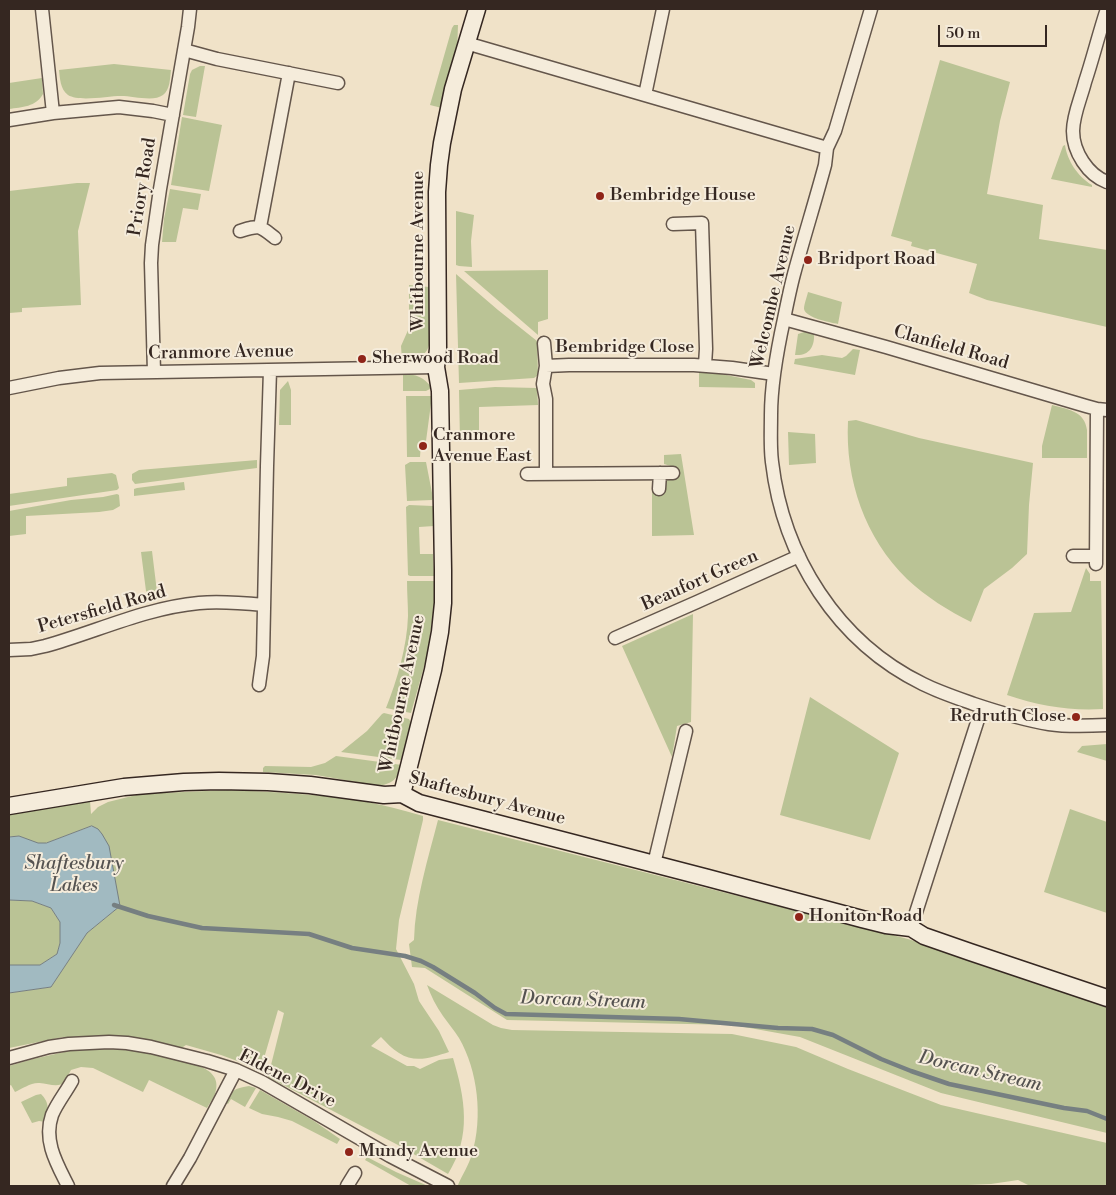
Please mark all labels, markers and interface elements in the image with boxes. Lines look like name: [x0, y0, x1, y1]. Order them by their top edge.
scale bar: [941, 15, 1050, 47]
text: 50 m: [946, 24, 980, 43]
street label: Priory Road: [125, 136, 161, 238]
street label: Whitbourne Avenue: [408, 171, 430, 331]
place label: Bembridge House: [610, 185, 756, 207]
marker: Bembridge House: [594, 190, 606, 202]
street label: Welcombe Avenue: [747, 223, 801, 371]
place label: Bridport Road: [818, 249, 936, 271]
marker: Bridport Road: [802, 254, 814, 266]
street label: Clanfield Road: [891, 321, 1011, 375]
street label: Bembridge Close: [556, 337, 694, 359]
street label: Cranmore Avenue: [148, 341, 294, 365]
place label: Sherwood Road: [372, 348, 499, 370]
marker: Sherwood Road: [356, 353, 368, 365]
place label: Cranmore Avenue East: [433, 425, 532, 468]
marker: Cranmore Avenue East: [417, 440, 429, 452]
street label: Beaufort Green: [638, 546, 762, 616]
street label: Petersfield Road: [35, 581, 169, 639]
street label: Whitbourne Avenue: [376, 613, 430, 775]
place label: Redruth Close: [950, 706, 1066, 728]
marker: Redruth Close: [1070, 711, 1082, 723]
street label: Shaftesbury Avenue: [406, 768, 568, 830]
water label: Shaftesbury Lakes: [24, 853, 124, 897]
place label: Honiton Road: [809, 906, 922, 928]
marker: Honiton Road: [793, 911, 805, 923]
water label: Dorcan Stream: [520, 987, 646, 1015]
street label: Eldene Drive: [235, 1045, 339, 1113]
water label: Dorcan Stream: [916, 1047, 1044, 1097]
place label: Mundy Avenue: [359, 1141, 478, 1163]
marker: Mundy Avenue: [343, 1146, 355, 1158]

